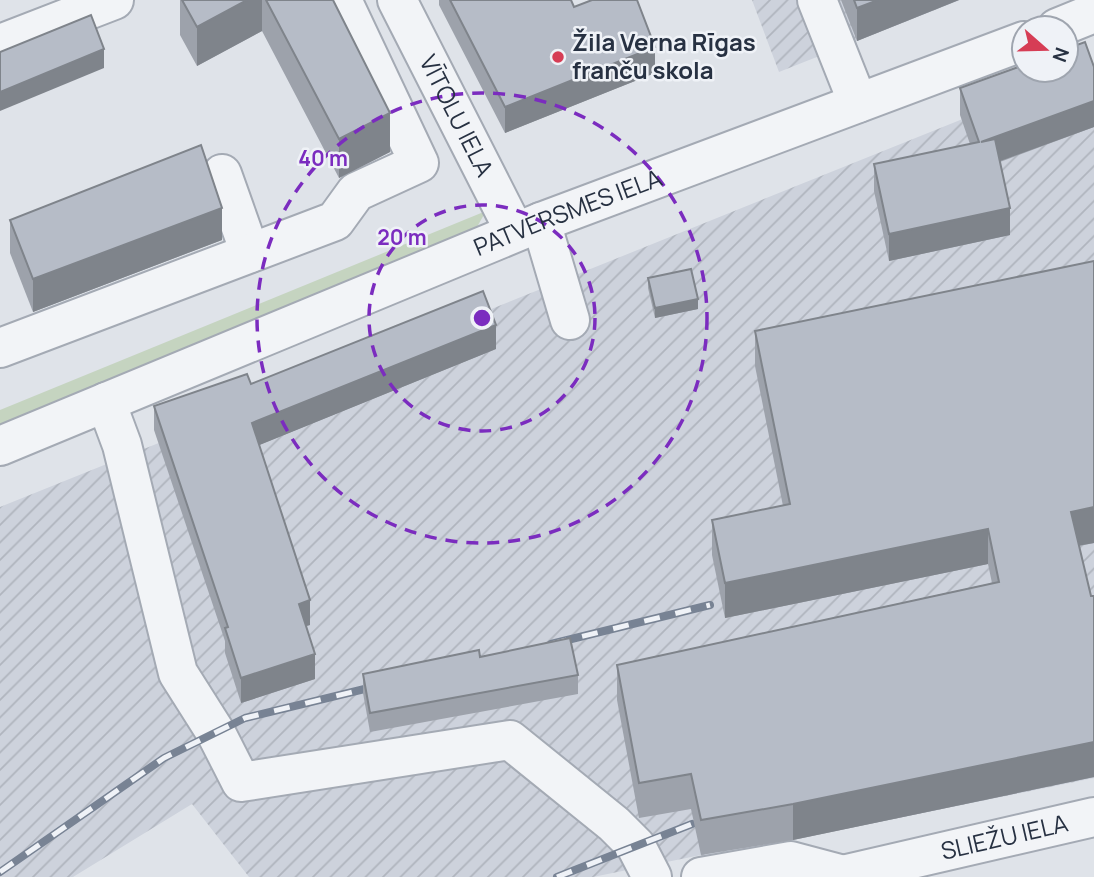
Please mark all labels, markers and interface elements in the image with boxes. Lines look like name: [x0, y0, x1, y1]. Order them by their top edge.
north arrow: [1010, 14, 1080, 84]
place label: Žila Verna Rīgas franču skola: [572, 25, 756, 86]
text: N: [1046, 44, 1076, 66]
street label: VĪTOLU IELA: [413, 49, 502, 182]
marker: Žila Verna Rīgas franču skola: [550, 49, 566, 65]
text: 40 m: [298, 144, 348, 172]
street label: PATVERSMES IELA: [468, 160, 666, 263]
text: 20 m: [377, 223, 427, 251]
centre of rings: [470, 306, 494, 330]
street label: SLIEŽU IELA: [937, 806, 1071, 867]

